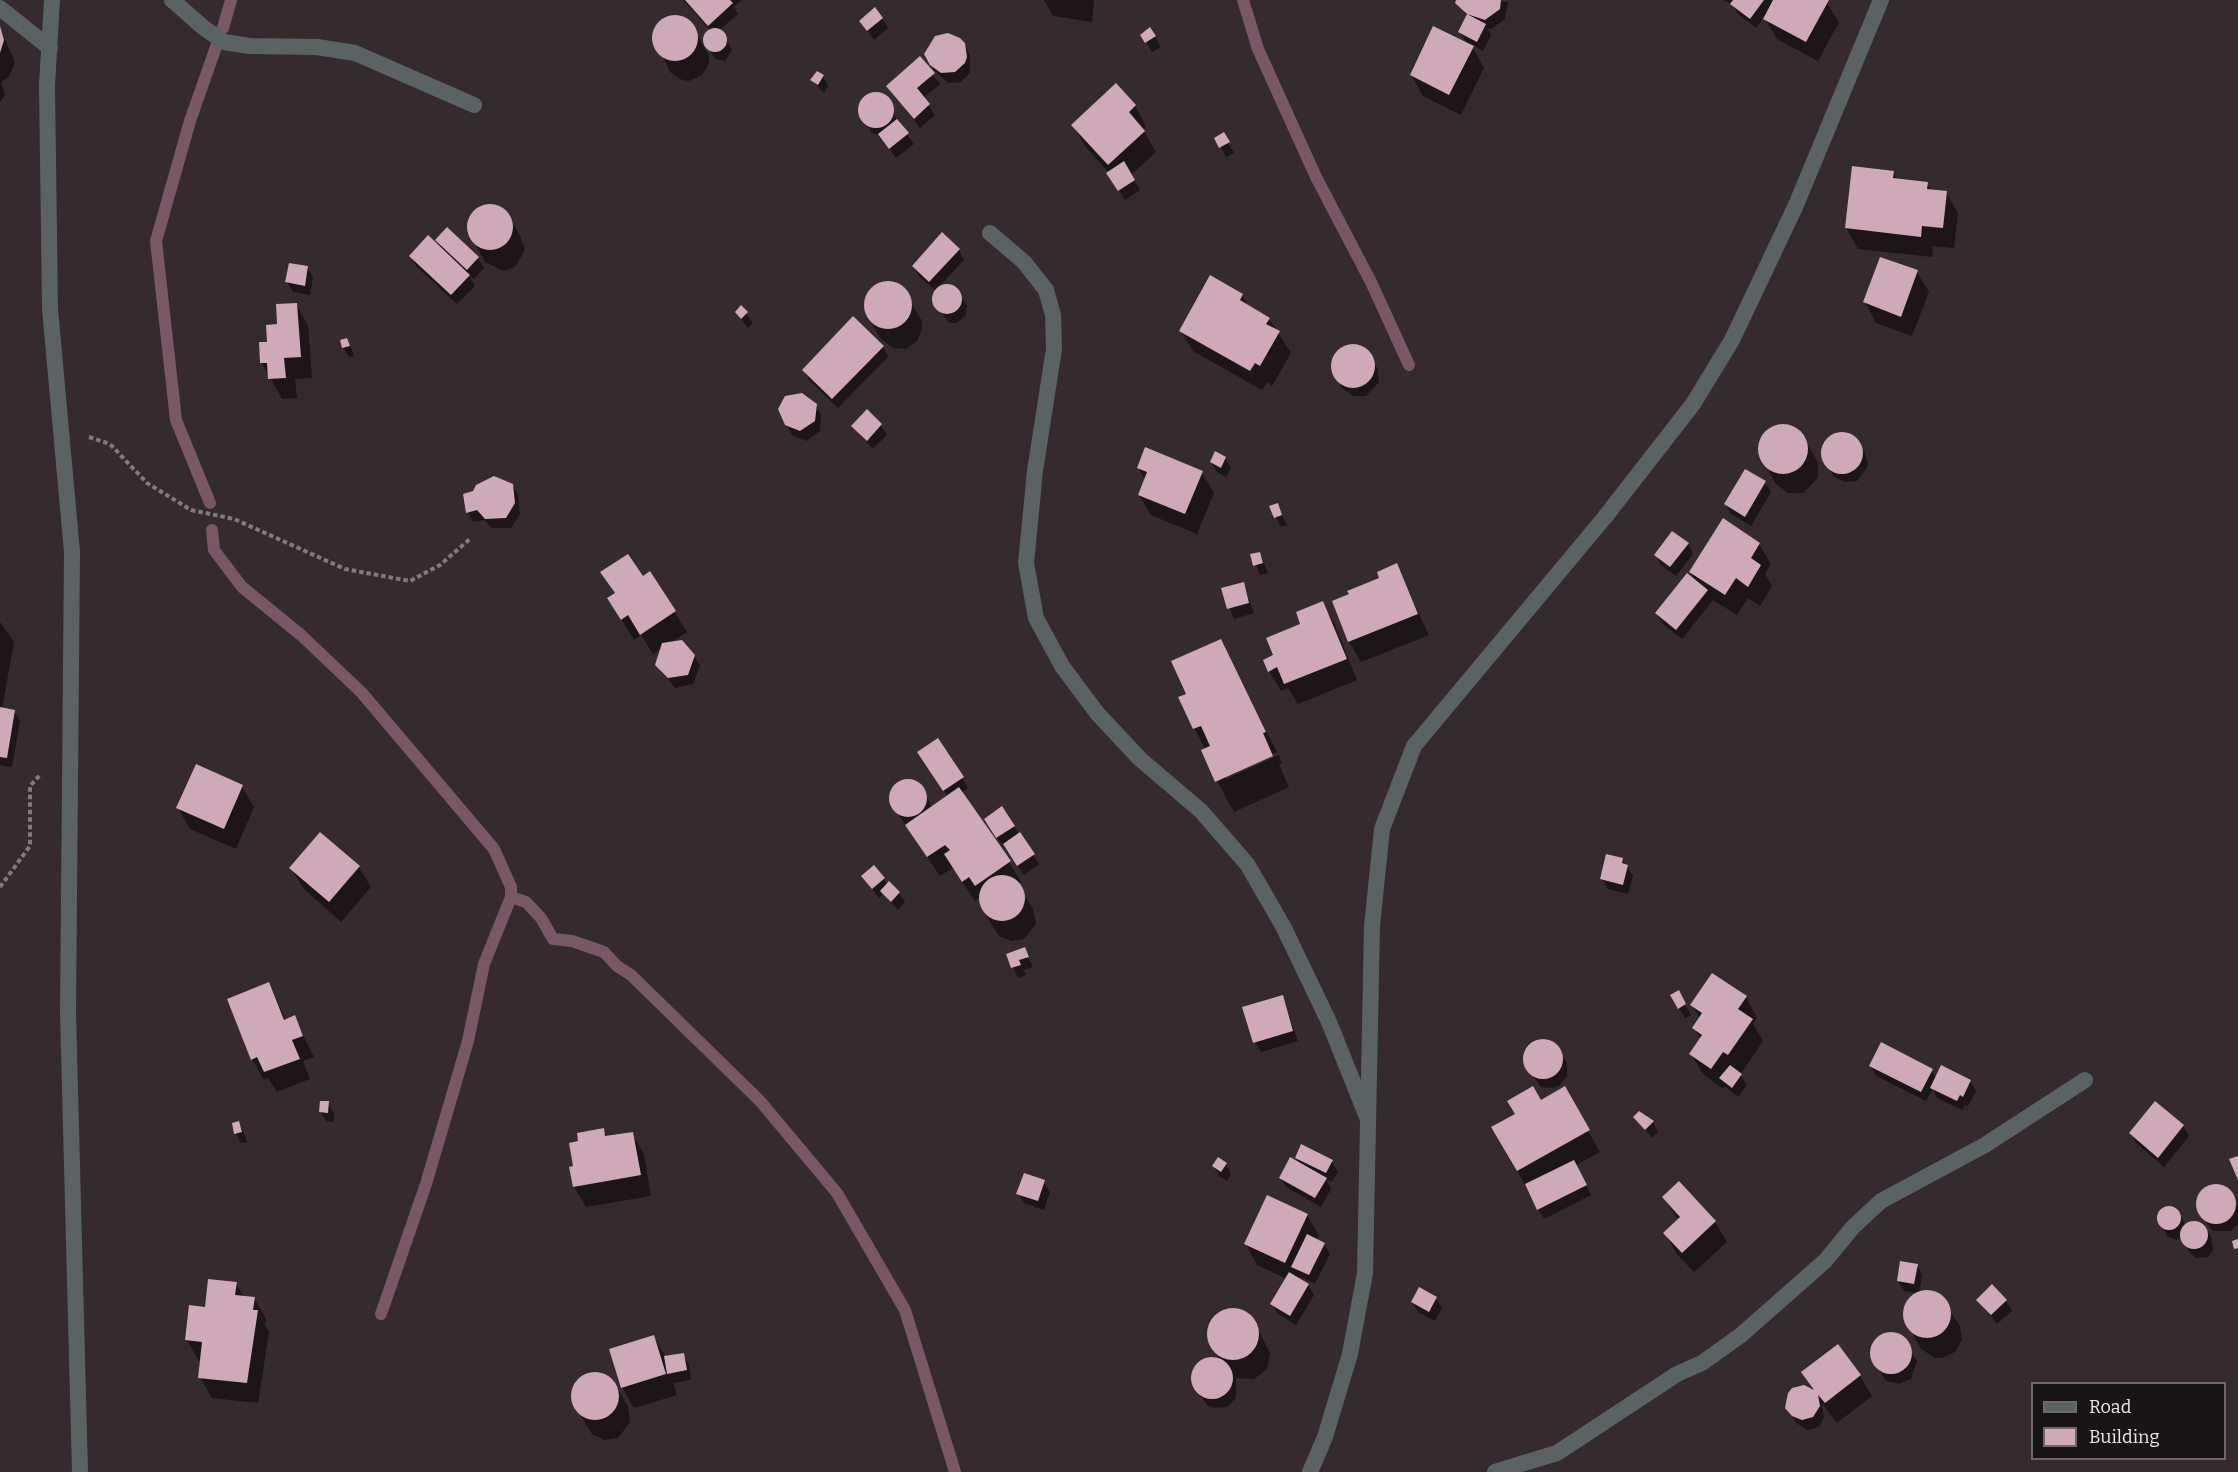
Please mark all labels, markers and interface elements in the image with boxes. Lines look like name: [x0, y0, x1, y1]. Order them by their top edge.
legend: [2031, 1382, 2226, 1460]
text: Road: [2089, 1396, 2131, 1418]
text: Building: [2089, 1426, 2160, 1448]

